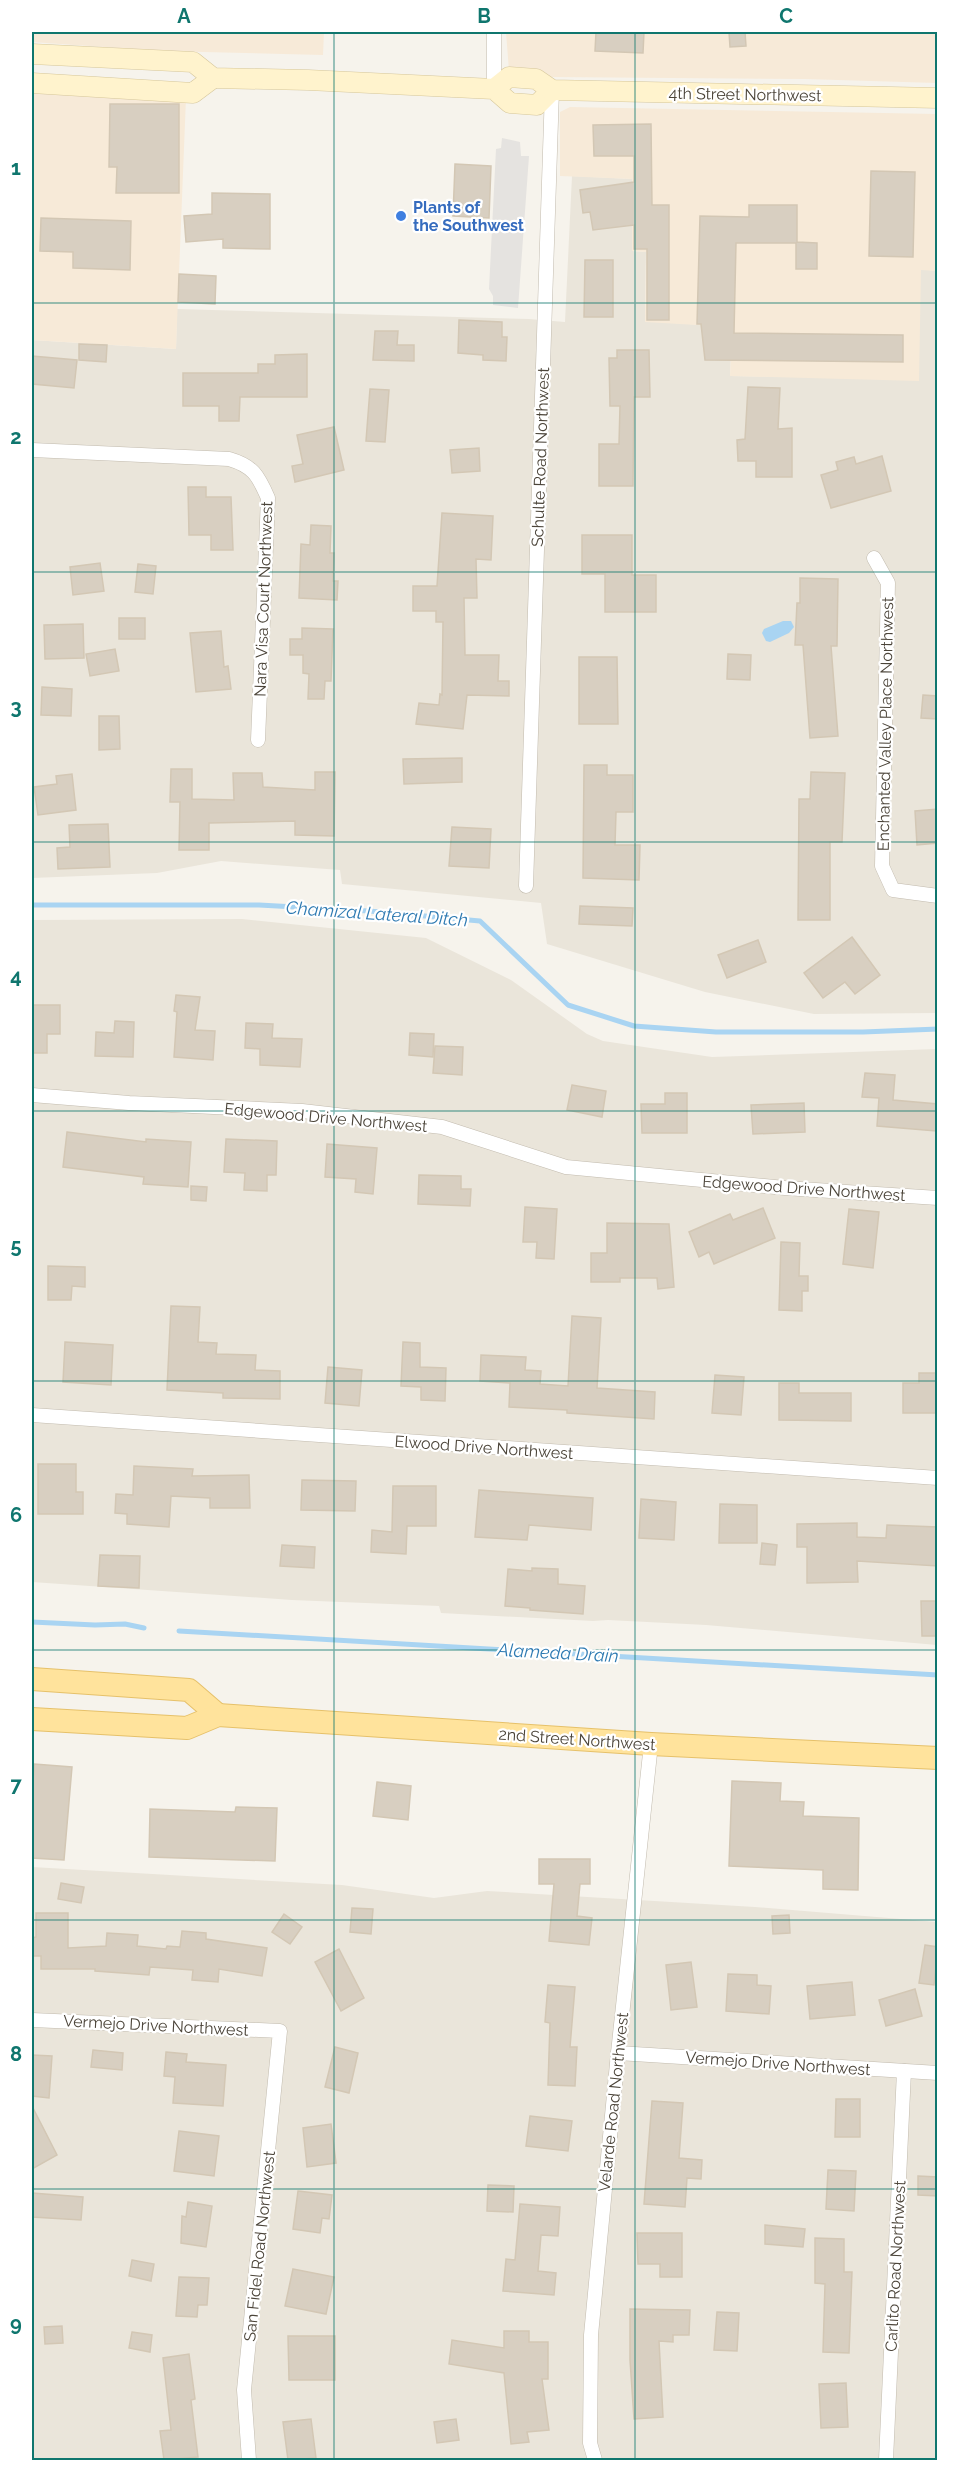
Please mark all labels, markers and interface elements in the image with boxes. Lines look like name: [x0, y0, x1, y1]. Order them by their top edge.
text: A: [177, 4, 191, 28]
text: B: [477, 4, 491, 28]
text: C: [779, 4, 793, 28]
street label: 4th Street Northwest: [668, 84, 822, 105]
text: 1: [11, 156, 21, 180]
place label: Plants of the Southwest: [413, 198, 524, 235]
marker: Plants of the Southwest: [394, 209, 408, 223]
street label: Schulte Road Northwest: [528, 366, 553, 547]
text: 2: [10, 425, 22, 449]
street label: Nara Visa Court Northwest: [251, 500, 276, 697]
street label: Enchanted Valley Place Northwest: [874, 596, 897, 851]
text: 3: [10, 695, 22, 719]
water label: Chamizal Lateral Ditch: [285, 897, 469, 930]
text: 4: [10, 964, 22, 988]
street label: Edgewood Drive Northwest: [224, 1099, 429, 1136]
street label: Edgewood Drive Northwest: [702, 1172, 907, 1205]
text: 5: [10, 1234, 22, 1258]
street label: Elwood Drive Northwest: [394, 1432, 575, 1463]
text: 6: [10, 1503, 22, 1527]
water label: Alameda Drain: [496, 1639, 619, 1666]
street label: 2nd Street Northwest: [498, 1725, 657, 1755]
text: 7: [10, 1773, 22, 1797]
street label: Vermejo Drive Northwest: [63, 2011, 250, 2040]
street label: Velarde Road Northwest: [595, 2011, 632, 2193]
text: 8: [10, 2042, 22, 2066]
street label: Vermejo Drive Northwest: [685, 2048, 872, 2079]
street label: San Fidel Road Northwest: [240, 2149, 279, 2342]
street label: Carlito Road Northwest: [882, 2179, 910, 2352]
text: 9: [10, 2312, 22, 2336]

